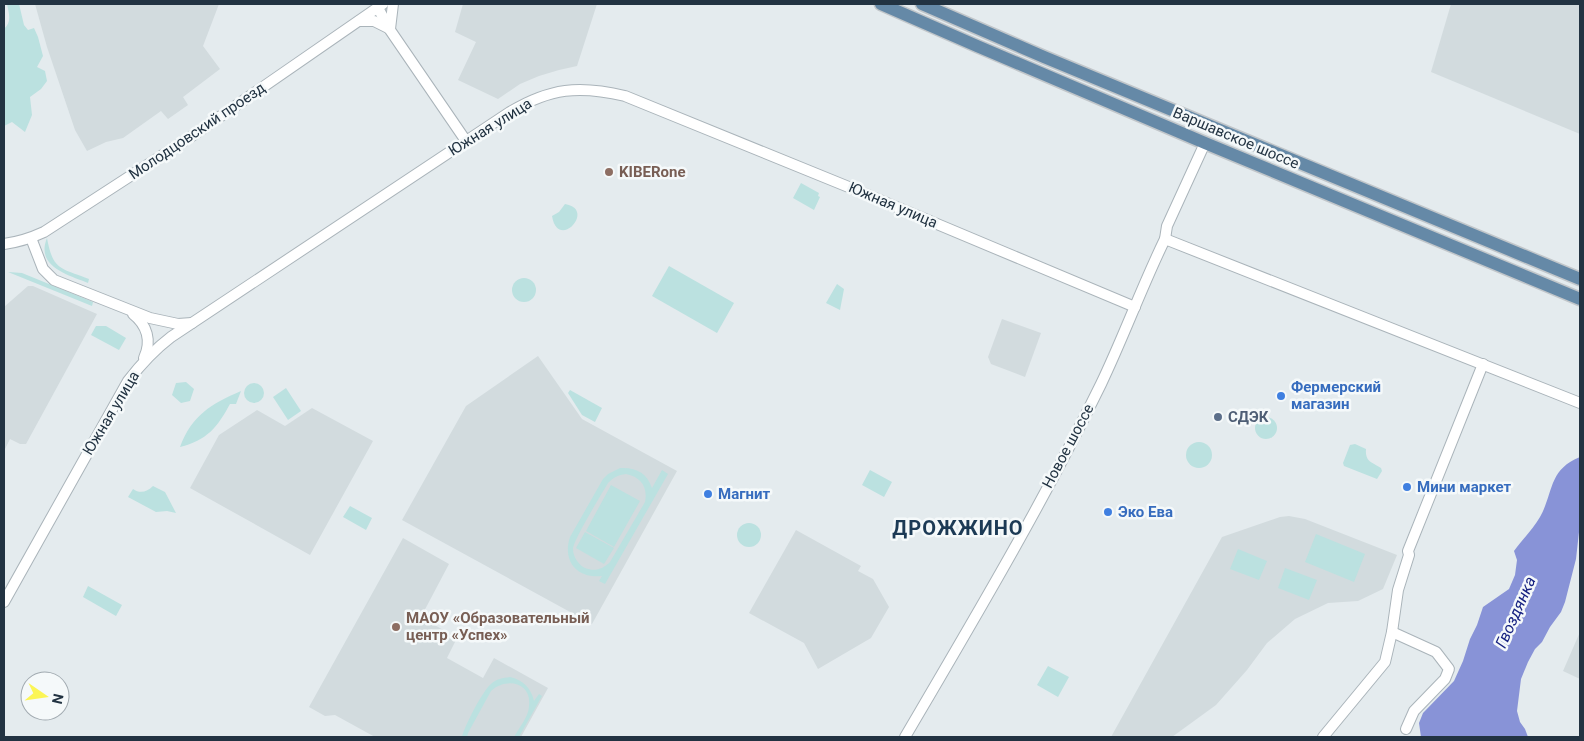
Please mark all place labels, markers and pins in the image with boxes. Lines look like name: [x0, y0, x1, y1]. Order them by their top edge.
place label: KIBERone: [619, 163, 686, 181]
marker: KIBERone: [603, 166, 615, 178]
place label: Фермерский магазин: [1291, 378, 1381, 413]
marker: Фермерский магазин: [1275, 390, 1287, 402]
place label: СДЭК: [1228, 408, 1269, 426]
marker: СДЭК: [1212, 411, 1224, 423]
place label: Мини маркет: [1417, 478, 1512, 496]
marker: Мини маркет: [1401, 481, 1413, 493]
place label: Магнит: [718, 485, 770, 503]
marker: Магнит: [702, 488, 714, 500]
place label: Эко Ева: [1118, 503, 1173, 521]
marker: Эко Ева: [1102, 506, 1114, 518]
place label: МАОУ «Образовательный центр «Успех»: [406, 609, 590, 644]
marker: МАОУ «Образовательный центр «Успех»: [390, 621, 402, 633]

